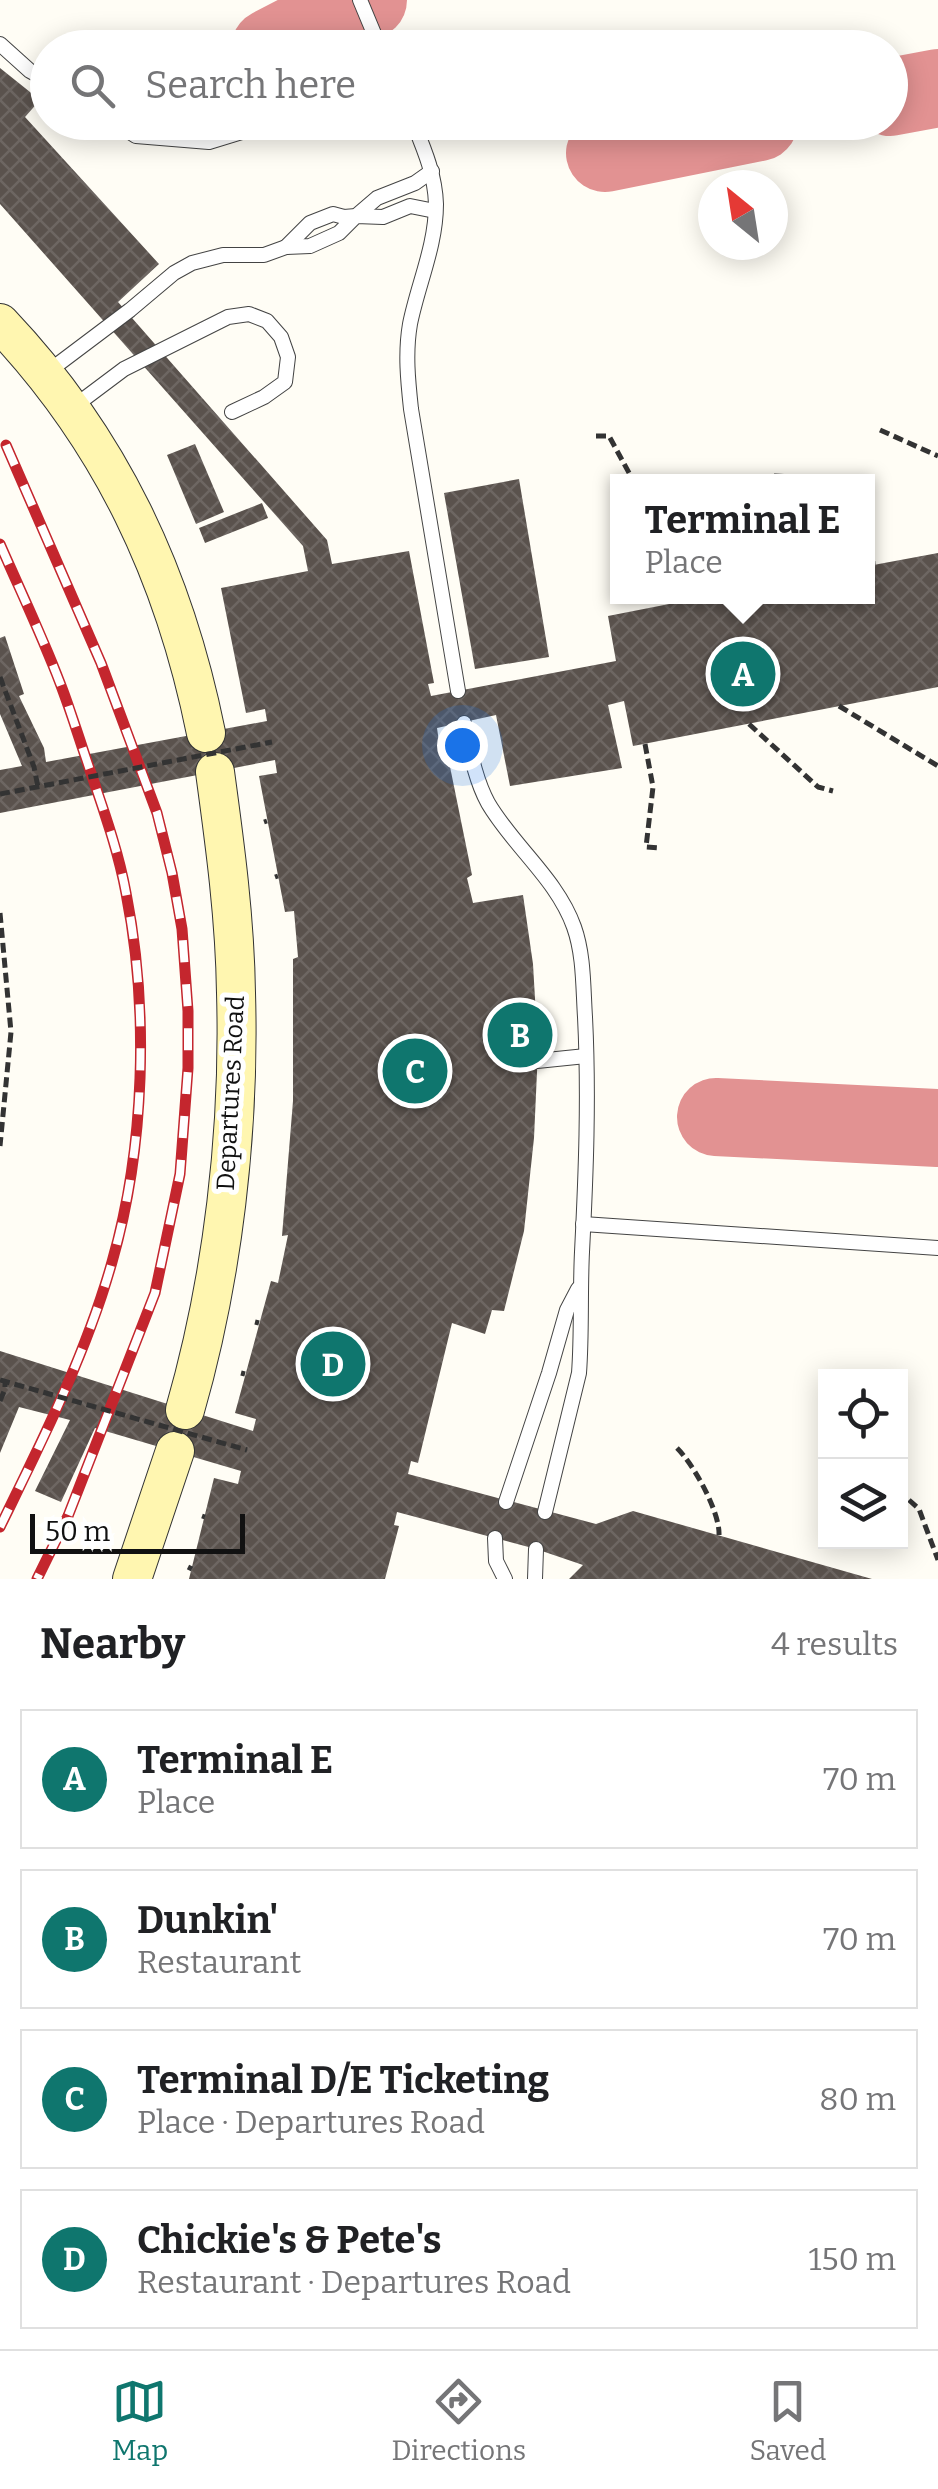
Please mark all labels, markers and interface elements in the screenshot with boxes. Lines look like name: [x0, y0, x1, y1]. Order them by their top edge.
search box: [30, 30, 908, 140]
icon: search: [65, 58, 120, 113]
text: Search here: [145, 62, 356, 108]
north arrow: [698, 170, 788, 260]
popup: [610, 474, 875, 604]
text: Terminal E: [644, 497, 841, 543]
text: Place: [644, 543, 723, 581]
pin: A: [710, 636, 776, 712]
your location: [437, 720, 488, 771]
street label: Departures Road: [211, 994, 251, 1191]
pin: B: [488, 998, 552, 1072]
pin: C: [382, 1034, 448, 1108]
pin: D: [300, 1326, 366, 1402]
map controls: [818, 1369, 908, 1549]
button: locate: [818, 1369, 908, 1459]
button: layers: [818, 1459, 908, 1549]
scale bar: [30, 1509, 245, 1554]
text: 50 m: [45, 1515, 110, 1548]
text: Nearby: [40, 1619, 185, 1669]
text: 4 results: [771, 1625, 898, 1663]
text: Terminal E: [137, 1737, 333, 1783]
text: A: [63, 1760, 86, 1798]
text: 70 m: [823, 1760, 896, 1798]
text: Place: [137, 1783, 215, 1821]
text: Dunkin': [137, 1897, 279, 1943]
text: B: [64, 1920, 85, 1958]
text: 70 m: [823, 1920, 896, 1958]
text: Restaurant: [137, 1943, 301, 1981]
text: Terminal D/E Ticketing: [137, 2057, 549, 2103]
text: C: [64, 2080, 85, 2118]
text: 80 m: [819, 2080, 896, 2118]
text: Place · Departures Road: [137, 2103, 485, 2141]
text: Chickie's & Pete's: [137, 2217, 442, 2263]
text: D: [63, 2240, 86, 2278]
text: 150 m: [808, 2240, 896, 2278]
text: Restaurant · Departures Road: [137, 2263, 571, 2301]
tab: Map: [112, 2374, 168, 2467]
tab: Directions: [391, 2374, 526, 2467]
tab: Saved: [749, 2374, 826, 2467]

